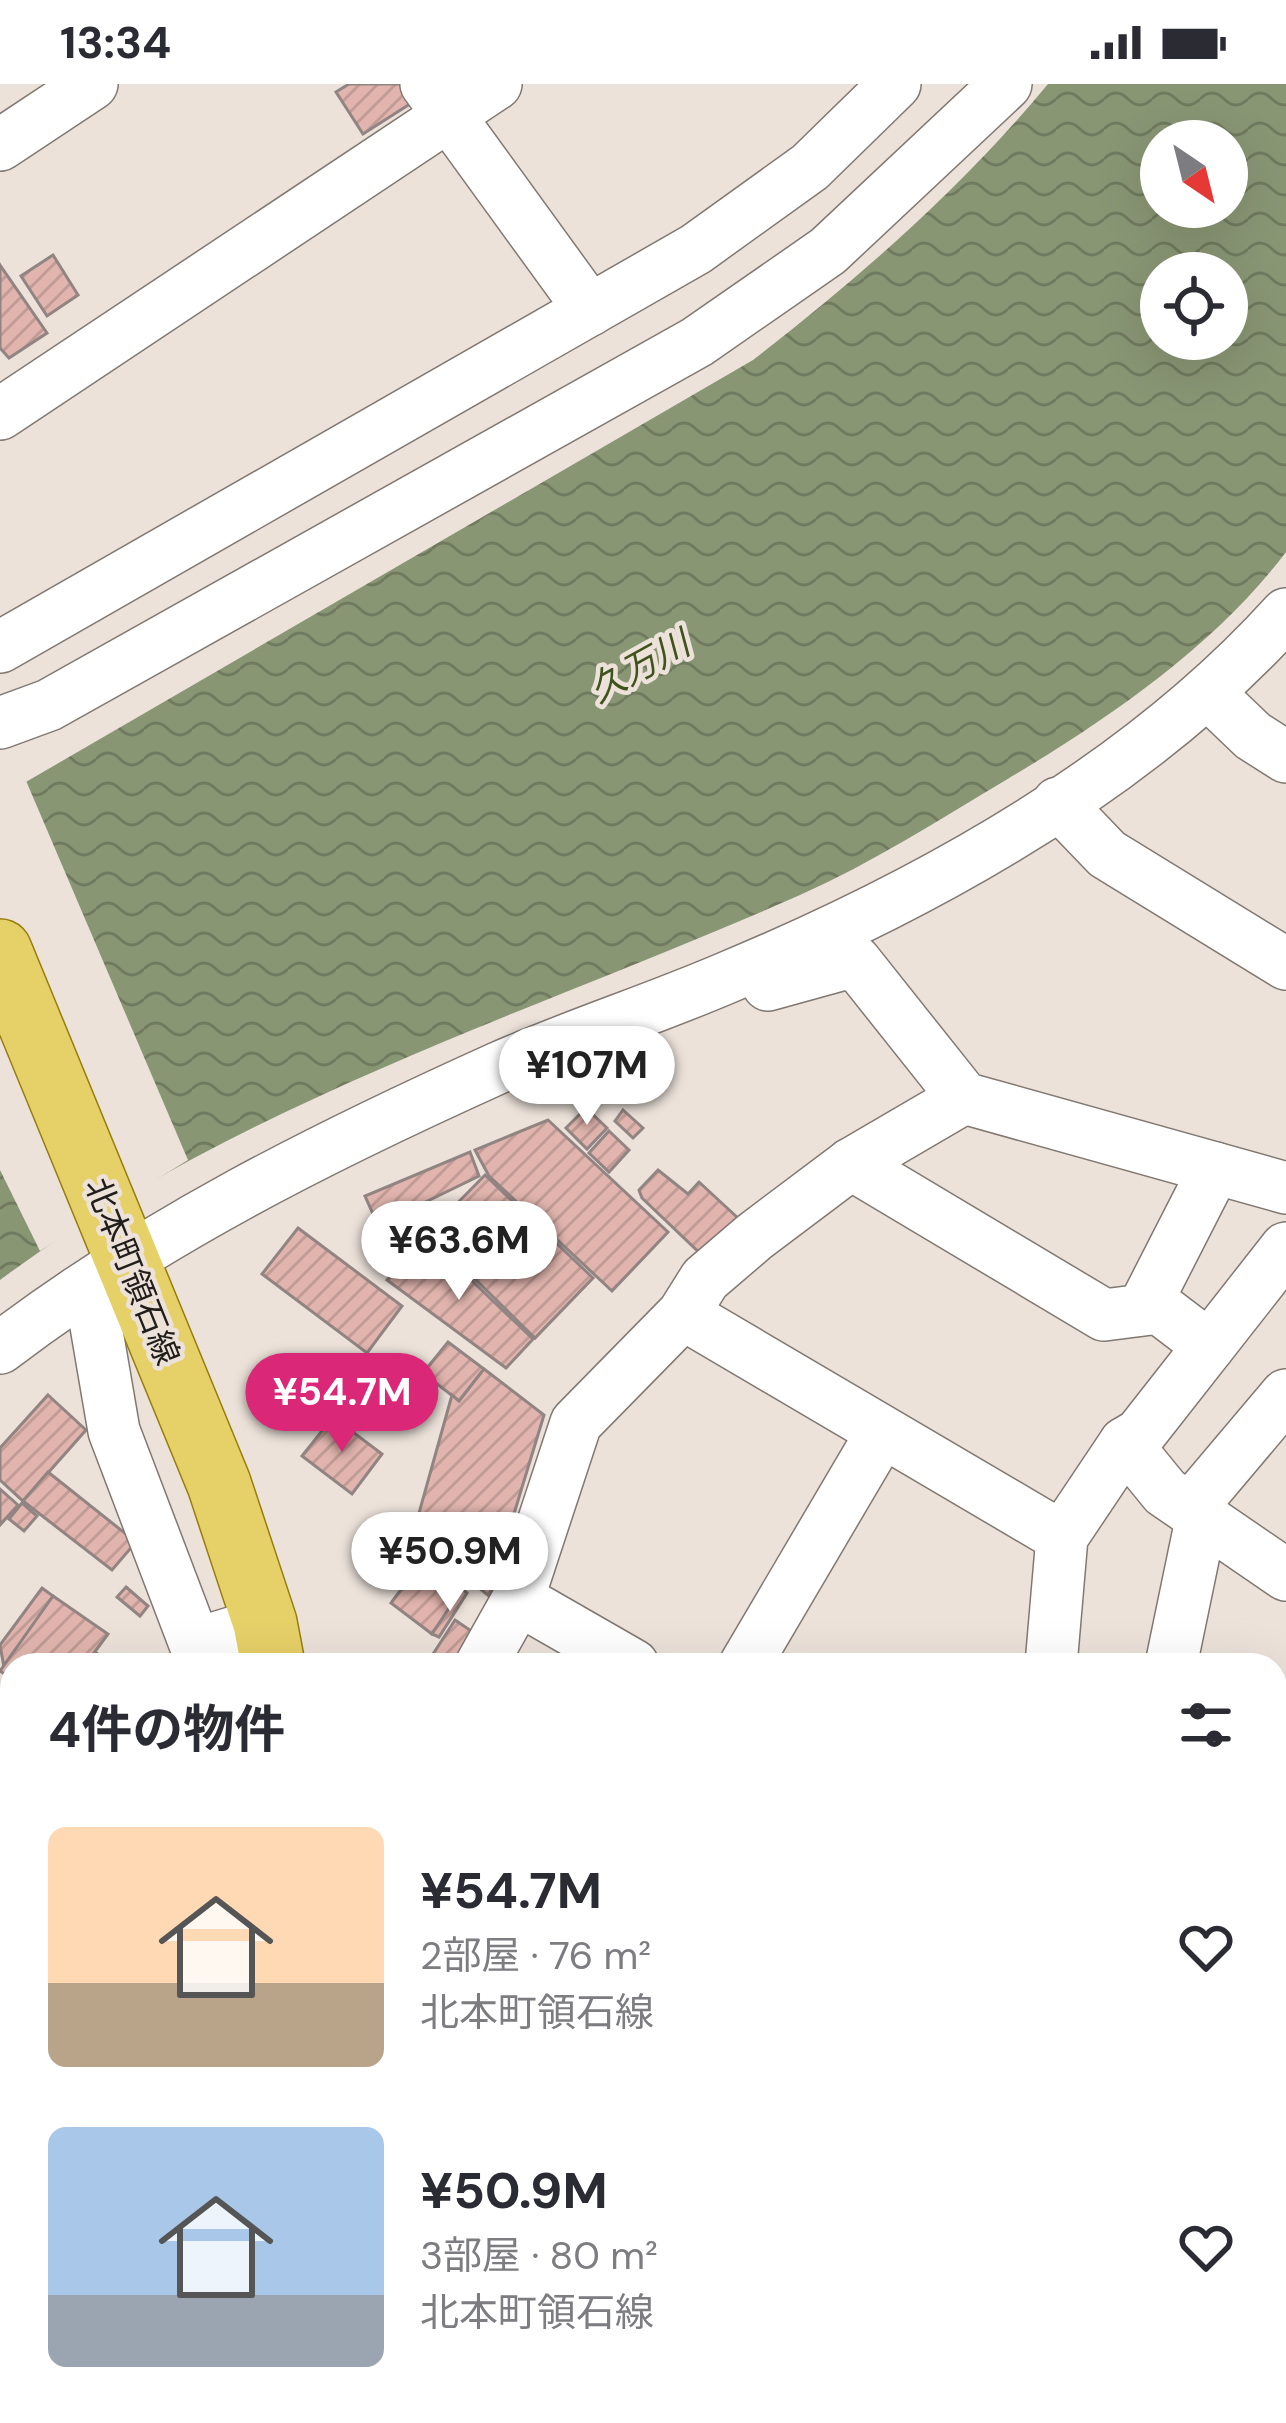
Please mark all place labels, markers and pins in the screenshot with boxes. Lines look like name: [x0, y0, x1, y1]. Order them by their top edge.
pin: ¥107M: [503, 1026, 671, 1128]
pin: ¥63.6M: [361, 1201, 557, 1303]
pin: ¥54.7M: [244, 1353, 440, 1455]
pin: ¥50.9M: [352, 1512, 548, 1614]

